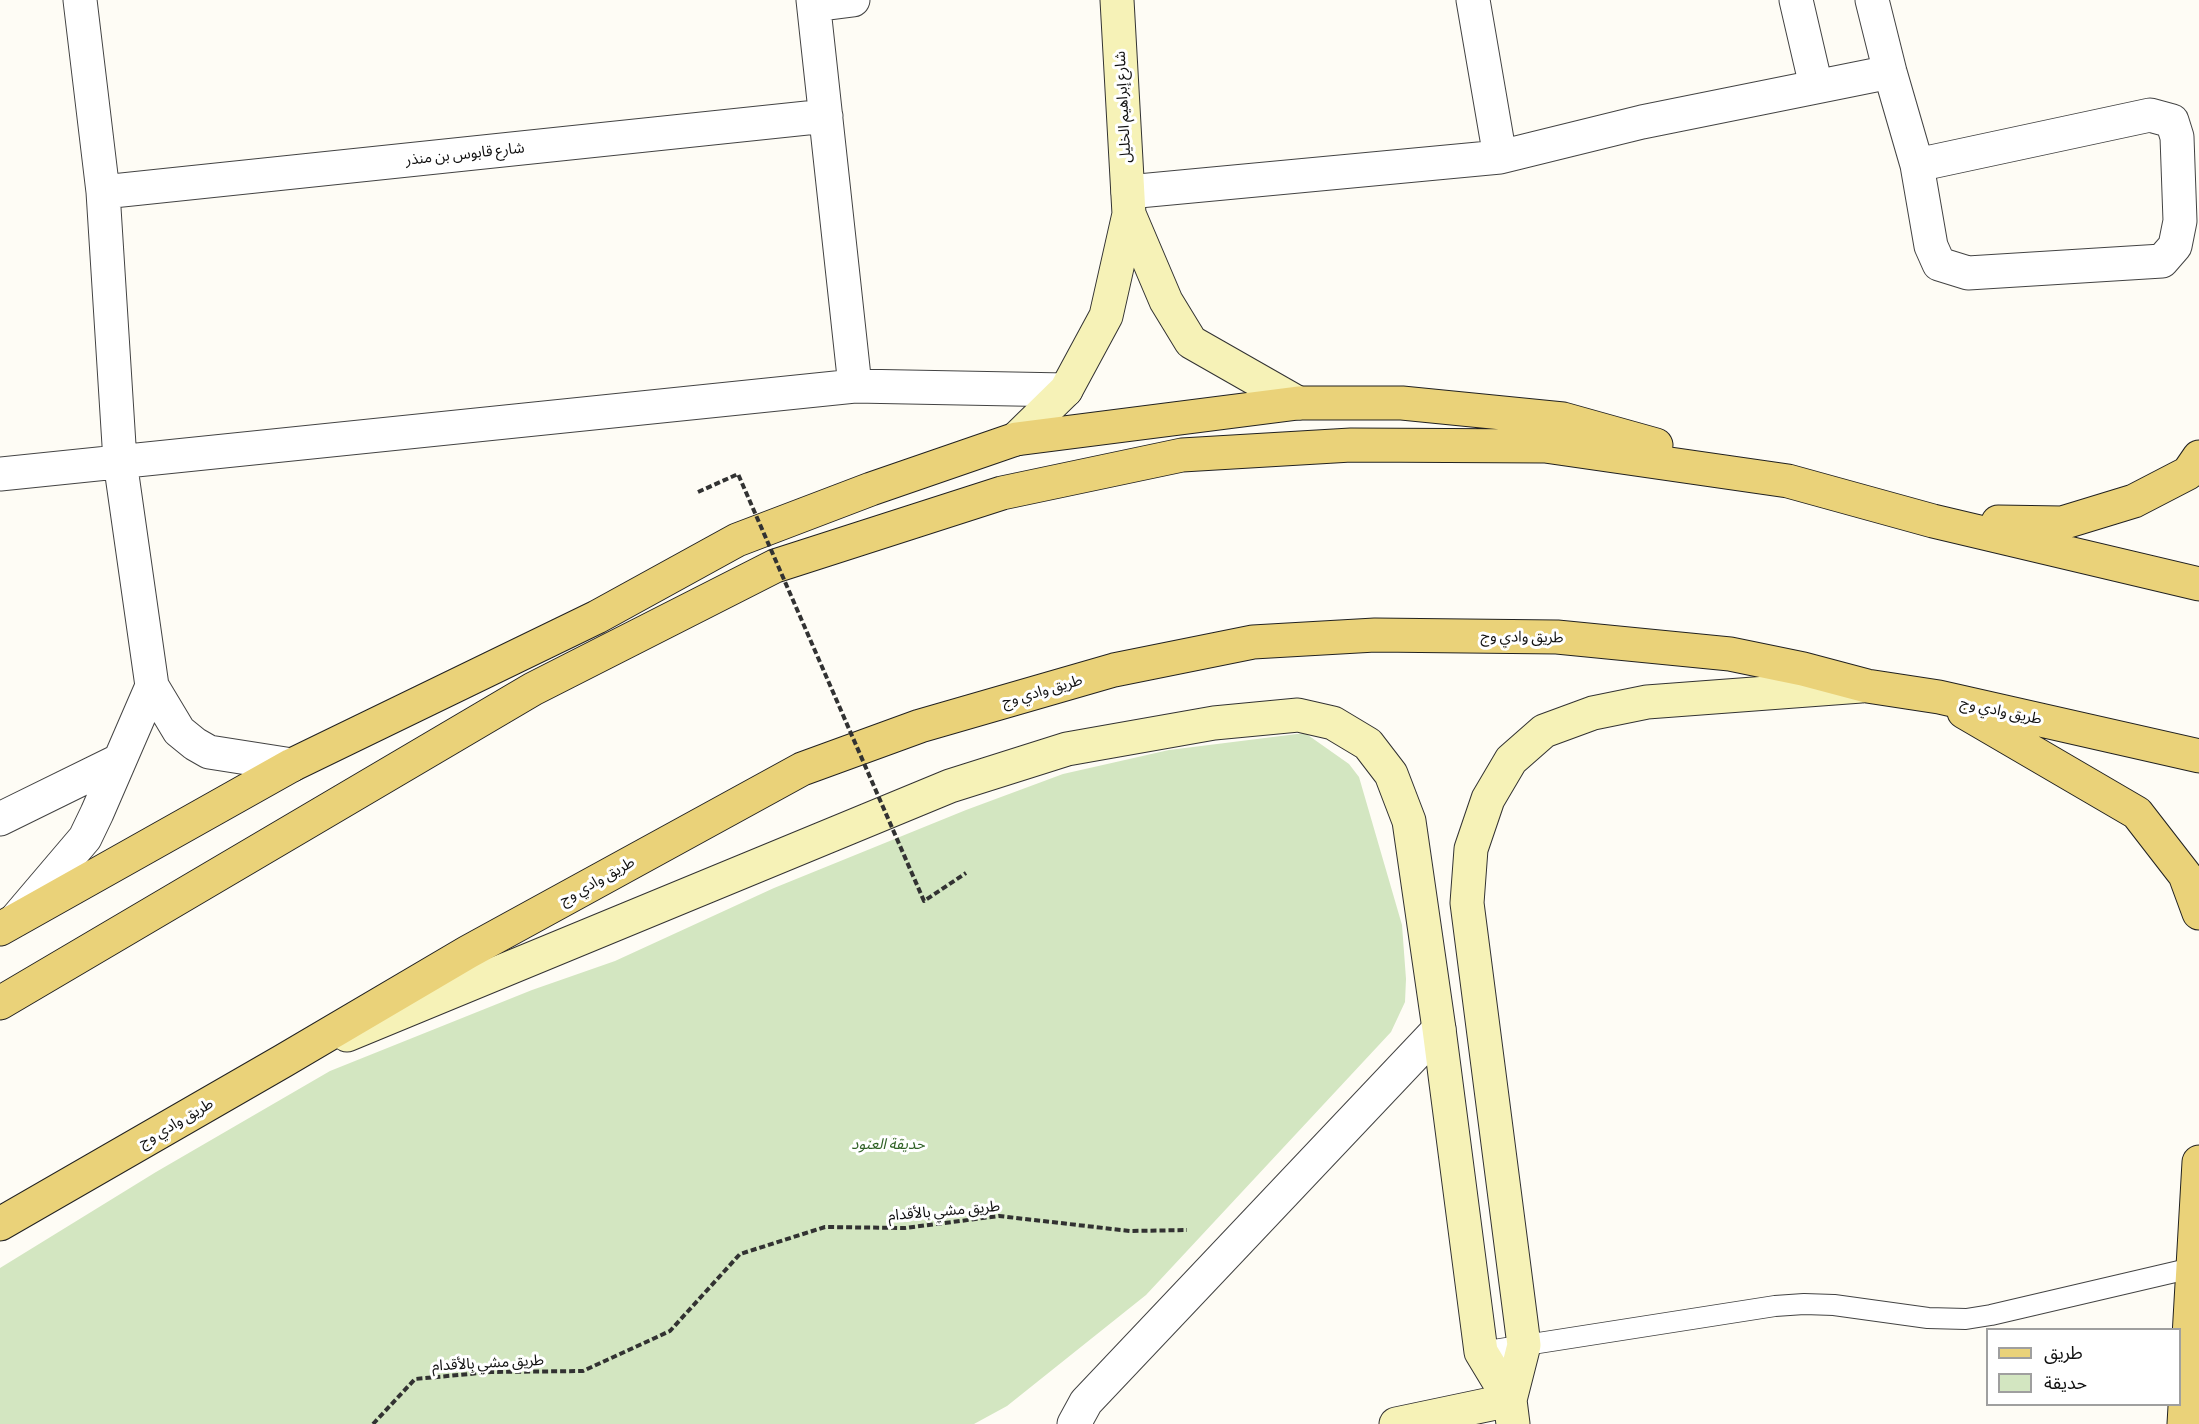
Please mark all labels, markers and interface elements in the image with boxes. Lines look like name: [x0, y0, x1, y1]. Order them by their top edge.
street label: شارع إبراهيم الخليل: [1111, 50, 1135, 164]
street label: شارع قابوس بن منذر: [405, 139, 525, 169]
street label: طريق وادي وج: [1480, 627, 1564, 647]
street label: طريق وادي وج: [1000, 671, 1084, 711]
street label: طريق وادي وج: [1959, 694, 2043, 728]
street label: طريق وادي وج: [556, 853, 638, 909]
street label: طريق وادي وج: [136, 1094, 216, 1152]
park label: حديقة العنود: [851, 1135, 925, 1153]
street label: طريق مشي بالأقدام: [887, 1197, 1001, 1225]
legend: [1986, 1328, 2181, 1406]
text: طريق: [2044, 1343, 2083, 1363]
street label: طريق مشي بالأقدام: [432, 1351, 544, 1375]
text: حديقة: [2044, 1373, 2087, 1393]

